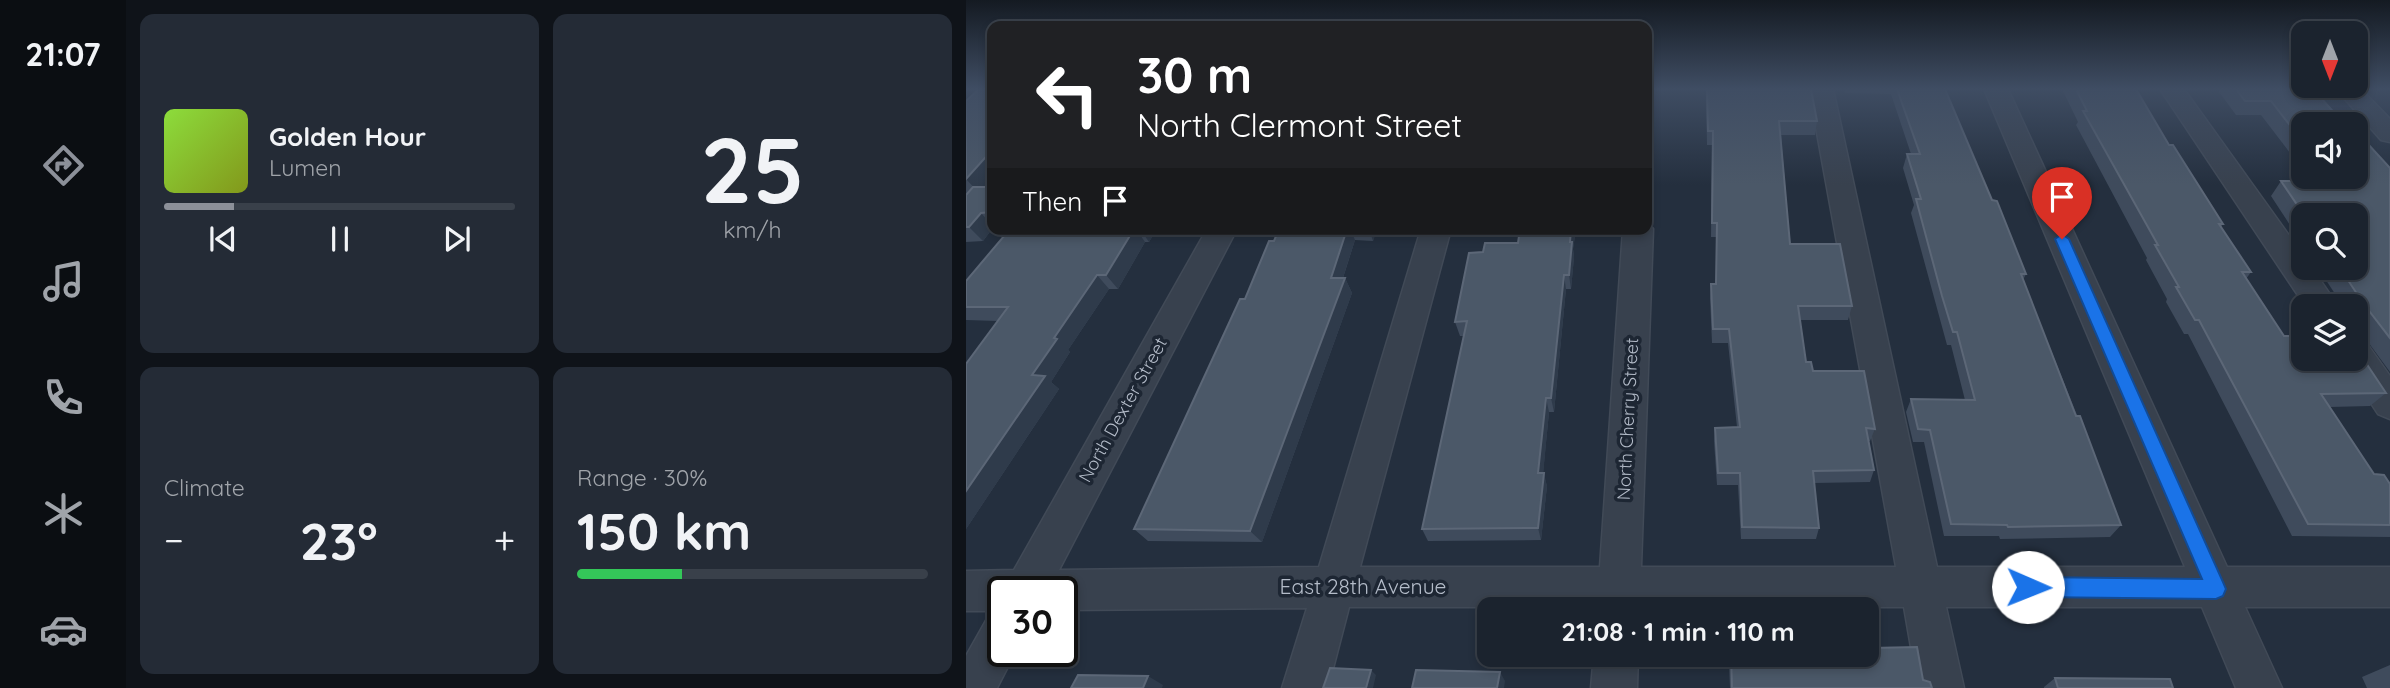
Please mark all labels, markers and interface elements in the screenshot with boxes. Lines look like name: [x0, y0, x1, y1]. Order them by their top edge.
north arrow: [2291, 21, 2368, 98]
map controls: [2291, 21, 2368, 371]
text: 21:07: [25, 34, 101, 74]
text: 30 m: [1137, 44, 1252, 105]
icon: left: [1022, 49, 1113, 140]
text: North Clermont Street: [1137, 105, 1462, 145]
text: 25: [700, 112, 805, 226]
button: sound: [2291, 112, 2368, 189]
text: Golden Hour: [269, 120, 426, 153]
icon: directions: [39, 141, 88, 190]
text: Lumen: [269, 153, 342, 182]
pin: [2032, 167, 2092, 239]
icon: arrive: [2043, 178, 2081, 216]
icon: arrive: [1096, 182, 1134, 220]
text: Then: [1022, 185, 1082, 218]
button: search: [2291, 203, 2368, 280]
text: km/h: [723, 215, 782, 244]
icon: previous: [204, 220, 242, 258]
icon: pause: [321, 220, 359, 258]
icon: next: [438, 220, 476, 258]
icon: music: [39, 257, 88, 306]
button: layers: [2291, 294, 2368, 371]
street label: North Dexter Street: [1073, 333, 1172, 486]
street label: North Cherry Street: [1612, 337, 1643, 501]
icon: phone: [39, 373, 88, 422]
text: Range · 30%: [577, 463, 707, 492]
text: Climate: [164, 473, 245, 502]
icon: climate: [39, 489, 88, 538]
text: 150 km: [577, 498, 751, 563]
text: 23°: [300, 508, 378, 573]
text: −: [164, 516, 184, 564]
text: +: [494, 516, 515, 564]
position arrow: [1991, 550, 2065, 624]
street label: East 28th Avenue: [1280, 573, 1446, 599]
speed limit sign: 30: [987, 576, 1078, 667]
icon: car: [39, 605, 88, 654]
text: 21:08 · 1 min · 110 m: [1561, 615, 1795, 648]

